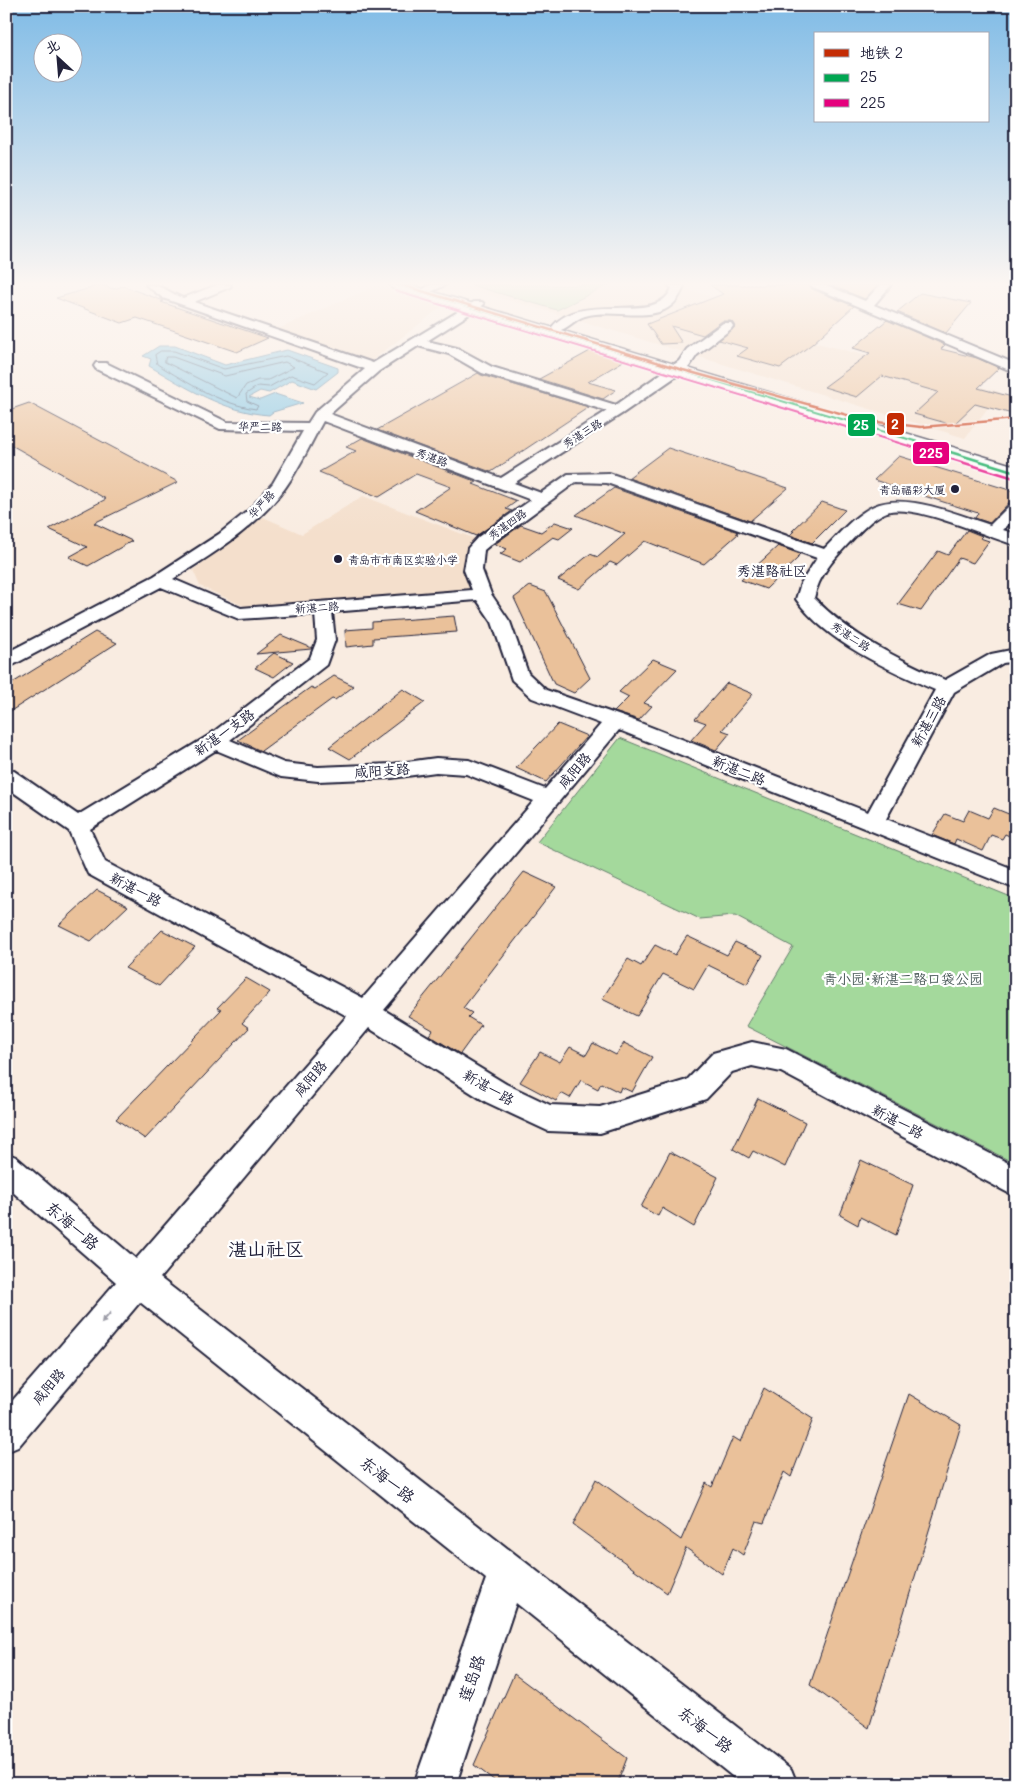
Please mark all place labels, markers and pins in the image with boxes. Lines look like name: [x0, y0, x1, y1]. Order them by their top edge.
place label: 青岛福彩大厦: [879, 482, 945, 497]
marker: 青岛福彩大厦: [949, 483, 961, 495]
place label: 青岛市市南区实验小学: [348, 552, 458, 567]
marker: 青岛市市南区实验小学: [332, 553, 344, 565]

